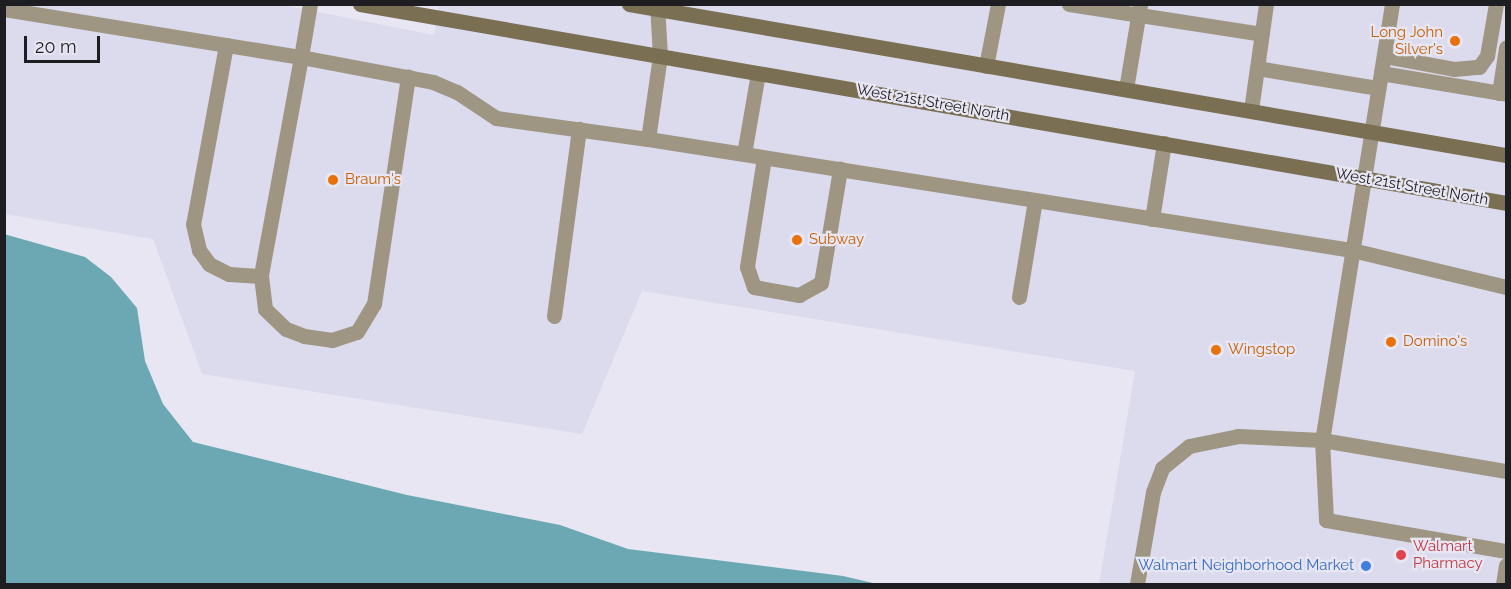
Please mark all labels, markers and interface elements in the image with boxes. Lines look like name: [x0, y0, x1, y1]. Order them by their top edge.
place label: Long John Silver's: [1370, 23, 1443, 58]
scale bar: [27, 24, 104, 62]
marker: Long John Silver's: [1448, 34, 1462, 48]
text: 20 m: [35, 36, 77, 57]
street label: West 21st Street North: [855, 81, 1011, 125]
street label: West 21st Street North: [1334, 165, 1490, 209]
place label: Braum's: [345, 171, 401, 189]
marker: Braum's: [326, 173, 340, 187]
place label: Subway: [809, 231, 864, 249]
marker: Subway: [790, 233, 804, 247]
place label: Domino's: [1403, 333, 1467, 351]
marker: Domino's: [1384, 335, 1398, 349]
place label: Wingstop: [1228, 341, 1295, 359]
marker: Wingstop: [1209, 343, 1223, 357]
place label: Walmart Pharmacy: [1413, 537, 1483, 572]
marker: Walmart Pharmacy: [1394, 548, 1408, 562]
place label: Walmart Neighborhood Market: [1138, 557, 1354, 575]
marker: Walmart Neighborhood Market: [1359, 559, 1373, 573]

